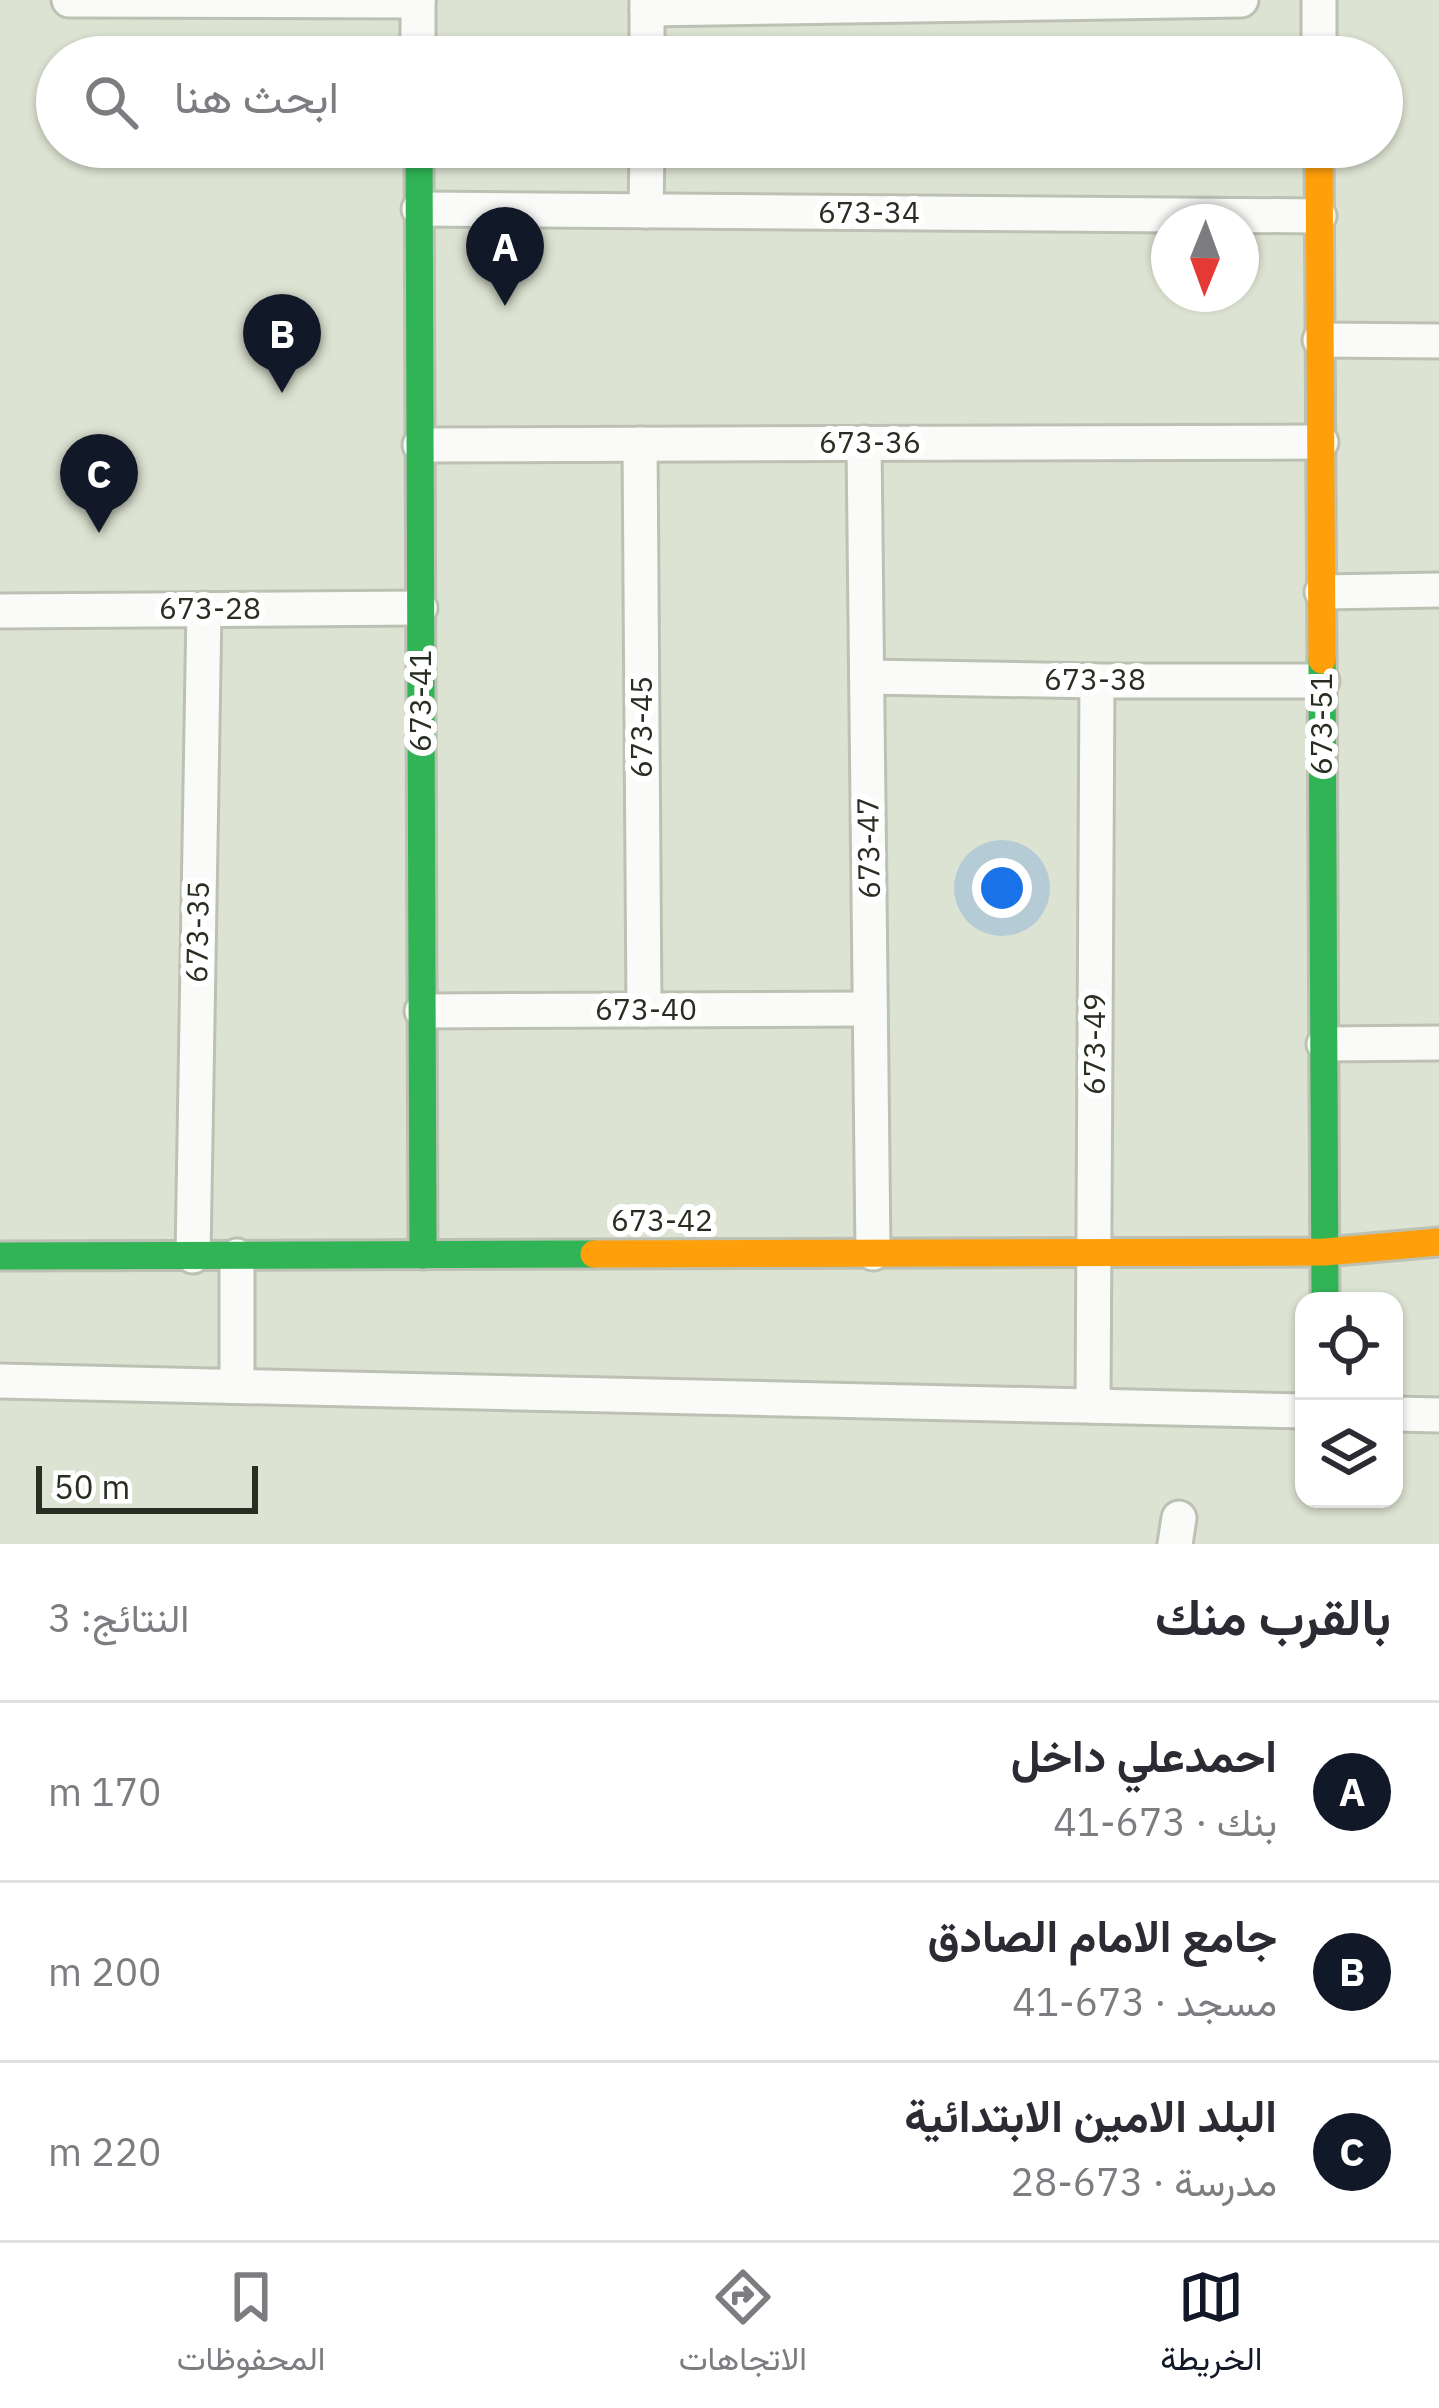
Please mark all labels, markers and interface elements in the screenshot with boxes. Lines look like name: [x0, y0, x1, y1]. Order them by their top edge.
search box: [36, 36, 1403, 168]
text: ابحث هنا: [174, 67, 339, 125]
icon: search: [78, 69, 144, 135]
street label: 673-34: [818, 192, 920, 231]
north arrow: [1151, 204, 1259, 312]
pin: A: [466, 207, 544, 306]
pin: B: [243, 294, 321, 393]
street label: 673-36: [819, 422, 921, 461]
pin: C: [60, 434, 138, 533]
street label: 673-28: [159, 588, 261, 627]
street label: 673-41: [400, 650, 439, 752]
street label: 673-38: [1044, 659, 1146, 698]
street label: 673-51: [1301, 673, 1340, 775]
street label: 673-45: [621, 676, 660, 778]
street label: 673-47: [847, 797, 888, 899]
your location: [972, 858, 1032, 918]
street label: 673-35: [176, 881, 217, 983]
street label: 673-40: [595, 989, 697, 1028]
street label: 673-49: [1074, 993, 1113, 1095]
street label: 673-42: [611, 1200, 713, 1239]
map controls: [1295, 1292, 1403, 1508]
button: locate: [1295, 1292, 1403, 1400]
button: layers: [1295, 1400, 1403, 1508]
scale bar: [36, 1460, 258, 1513]
text: 50 m: [54, 1465, 130, 1508]
text: بالقرب منك: [1155, 1583, 1391, 1649]
text: النتائج: 3: [48, 1592, 189, 1643]
text: احمدعلي داخل: [1011, 1726, 1277, 1784]
text: 170 m: [48, 1766, 161, 1817]
text: A: [1339, 1766, 1365, 1817]
text: بنك · 673-41: [1053, 1796, 1277, 1847]
text: جامع الامام الصادق: [927, 1906, 1277, 1964]
text: 200 m: [48, 1946, 161, 1997]
text: B: [1339, 1946, 1365, 1997]
text: مسجد · 673-41: [1012, 1976, 1277, 2027]
text: البلد الامين الابتدائية: [904, 2086, 1277, 2144]
text: 220 m: [48, 2126, 161, 2177]
text: C: [1339, 2126, 1365, 2177]
text: مدرسة · 673-28: [1010, 2156, 1277, 2207]
tab: المحفوظات: [177, 2264, 325, 2388]
tab: الاتجاهات: [679, 2264, 807, 2388]
tab: الخريطة: [1160, 2264, 1262, 2388]

